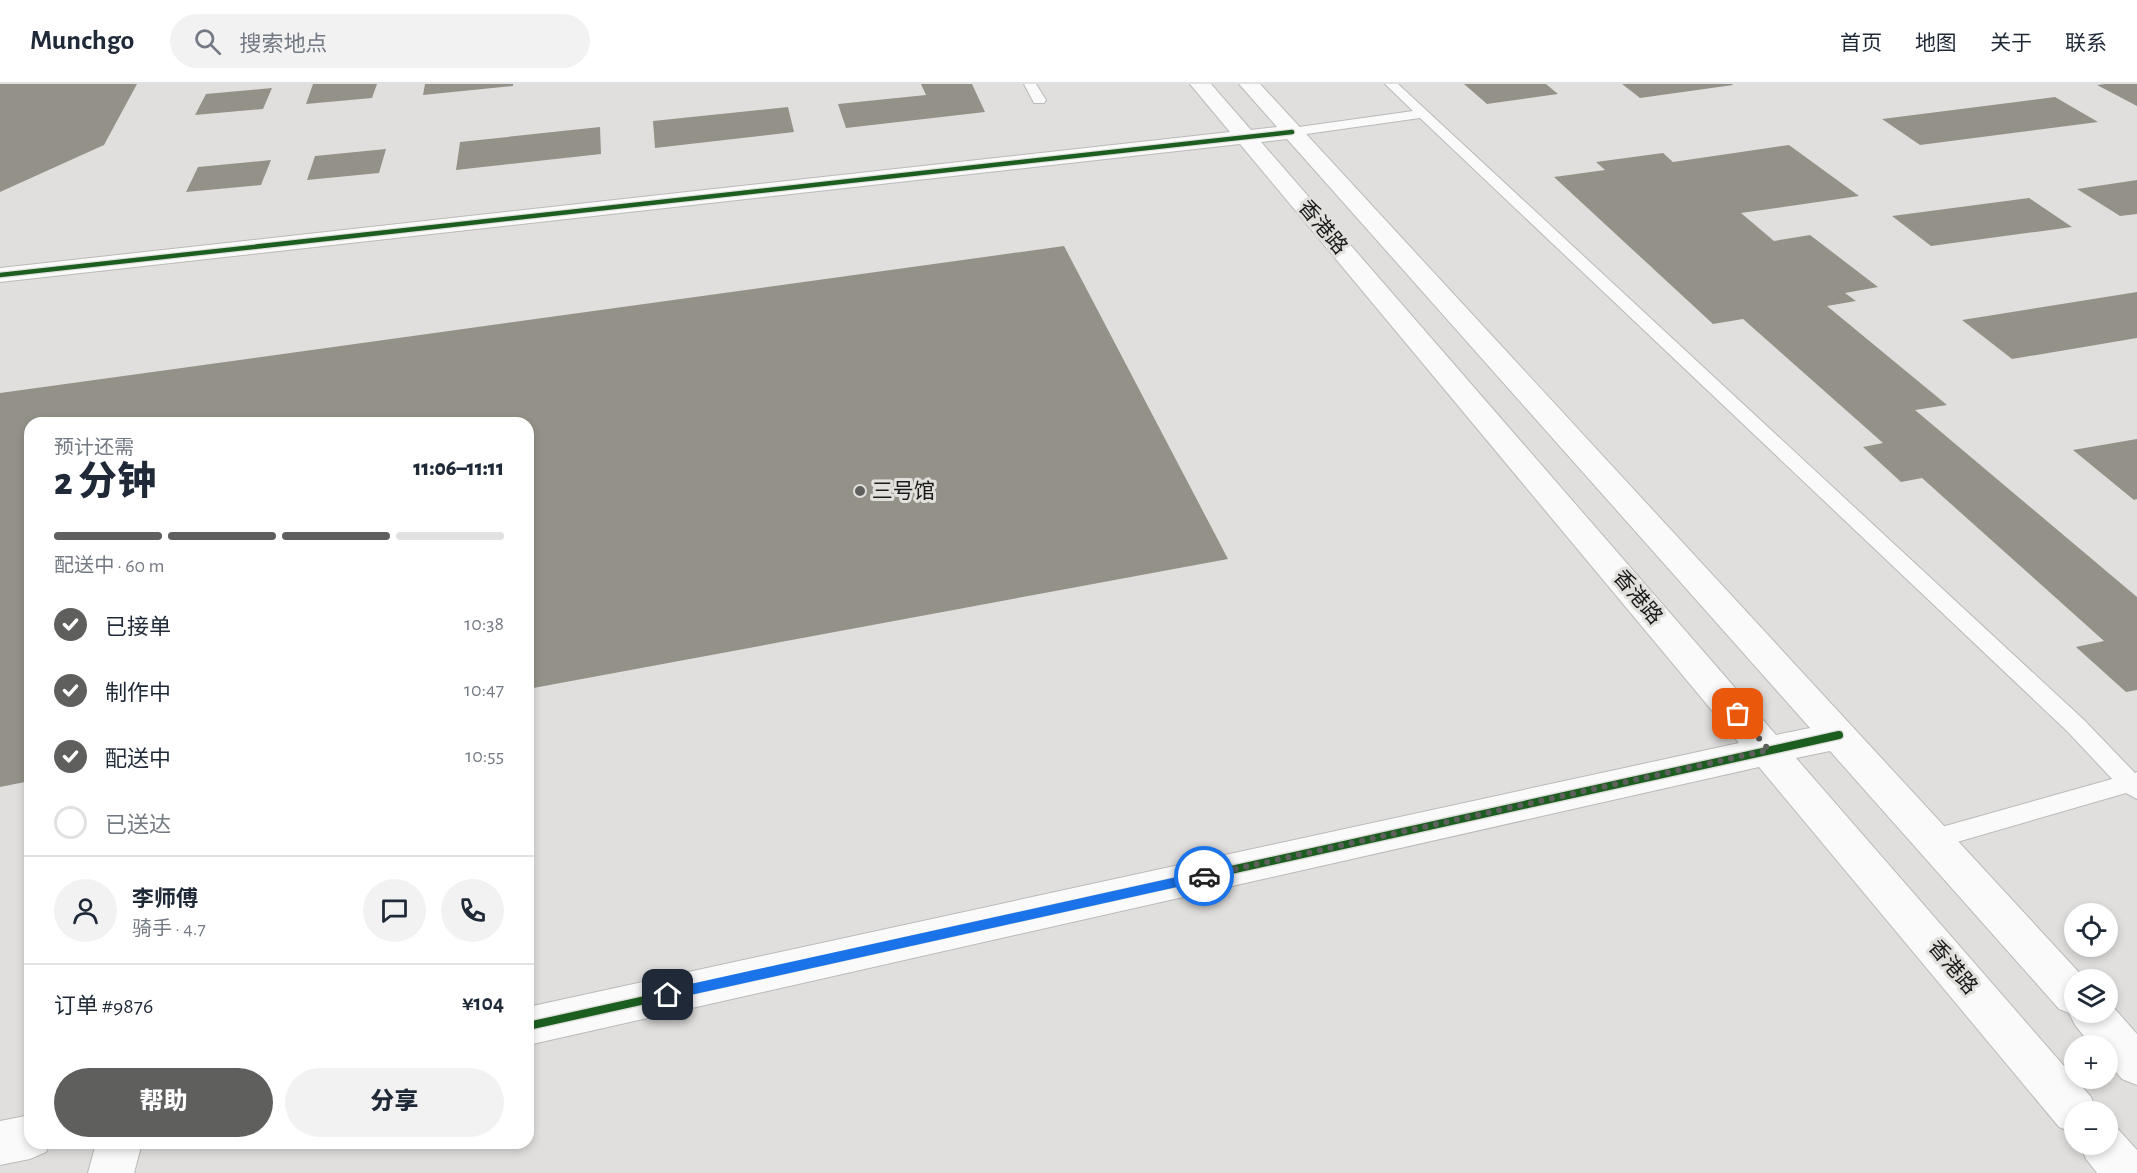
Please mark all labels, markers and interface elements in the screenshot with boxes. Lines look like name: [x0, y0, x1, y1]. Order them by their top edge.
search box: [170, 14, 590, 68]
icon: search: [191, 25, 224, 58]
text: Munchgo: [30, 27, 134, 55]
text: 搜索地点: [239, 33, 327, 55]
text: 首页: [1840, 33, 1882, 54]
text: 地图: [1915, 33, 1957, 54]
text: 关于: [1990, 33, 2032, 54]
text: 联系: [2065, 33, 2107, 54]
street label: 香港路: [1294, 196, 1352, 258]
text: 预计还需: [54, 438, 134, 458]
text: 11:06–11:11: [413, 457, 504, 479]
text: 2 分钟: [54, 463, 156, 502]
place label: 三号馆: [872, 480, 935, 502]
marker: 三号馆: [853, 484, 867, 498]
text: 配送中 · 60 m: [54, 556, 164, 576]
street label: 香港路: [1609, 566, 1667, 628]
icon: check: [54, 608, 87, 641]
text: 10:38: [464, 614, 504, 634]
text: 已接单: [105, 616, 171, 638]
icon: check: [54, 674, 87, 707]
text: 10:47: [464, 680, 504, 700]
text: 制作中: [105, 682, 171, 704]
pin: [1712, 688, 1763, 739]
icon: bag: [1721, 697, 1754, 730]
icon: check: [54, 740, 87, 773]
text: 10:55: [465, 746, 504, 766]
text: 配送中: [105, 748, 171, 770]
text: 已送达: [105, 814, 171, 836]
courier: [1174, 846, 1234, 906]
icon: car: [1188, 860, 1221, 893]
button: person: [54, 879, 117, 942]
button: chat: [363, 879, 426, 942]
button: phone: [441, 879, 504, 942]
text: 李师傅: [132, 888, 198, 910]
map controls: [2064, 903, 2118, 1155]
button: locate: [2064, 903, 2118, 957]
text: 骑手 · 4.7: [132, 919, 206, 939]
street label: 香港路: [1924, 936, 1982, 998]
pin: [642, 969, 693, 1020]
button: layers: [2064, 969, 2118, 1023]
icon: home: [651, 978, 684, 1011]
text: ¥104: [462, 992, 504, 1014]
text: 订单 #9876: [54, 995, 153, 1017]
button: +: [2064, 1035, 2118, 1089]
button: 帮助: [54, 1068, 273, 1137]
button: 分享: [285, 1068, 504, 1137]
button: −: [2064, 1101, 2118, 1155]

